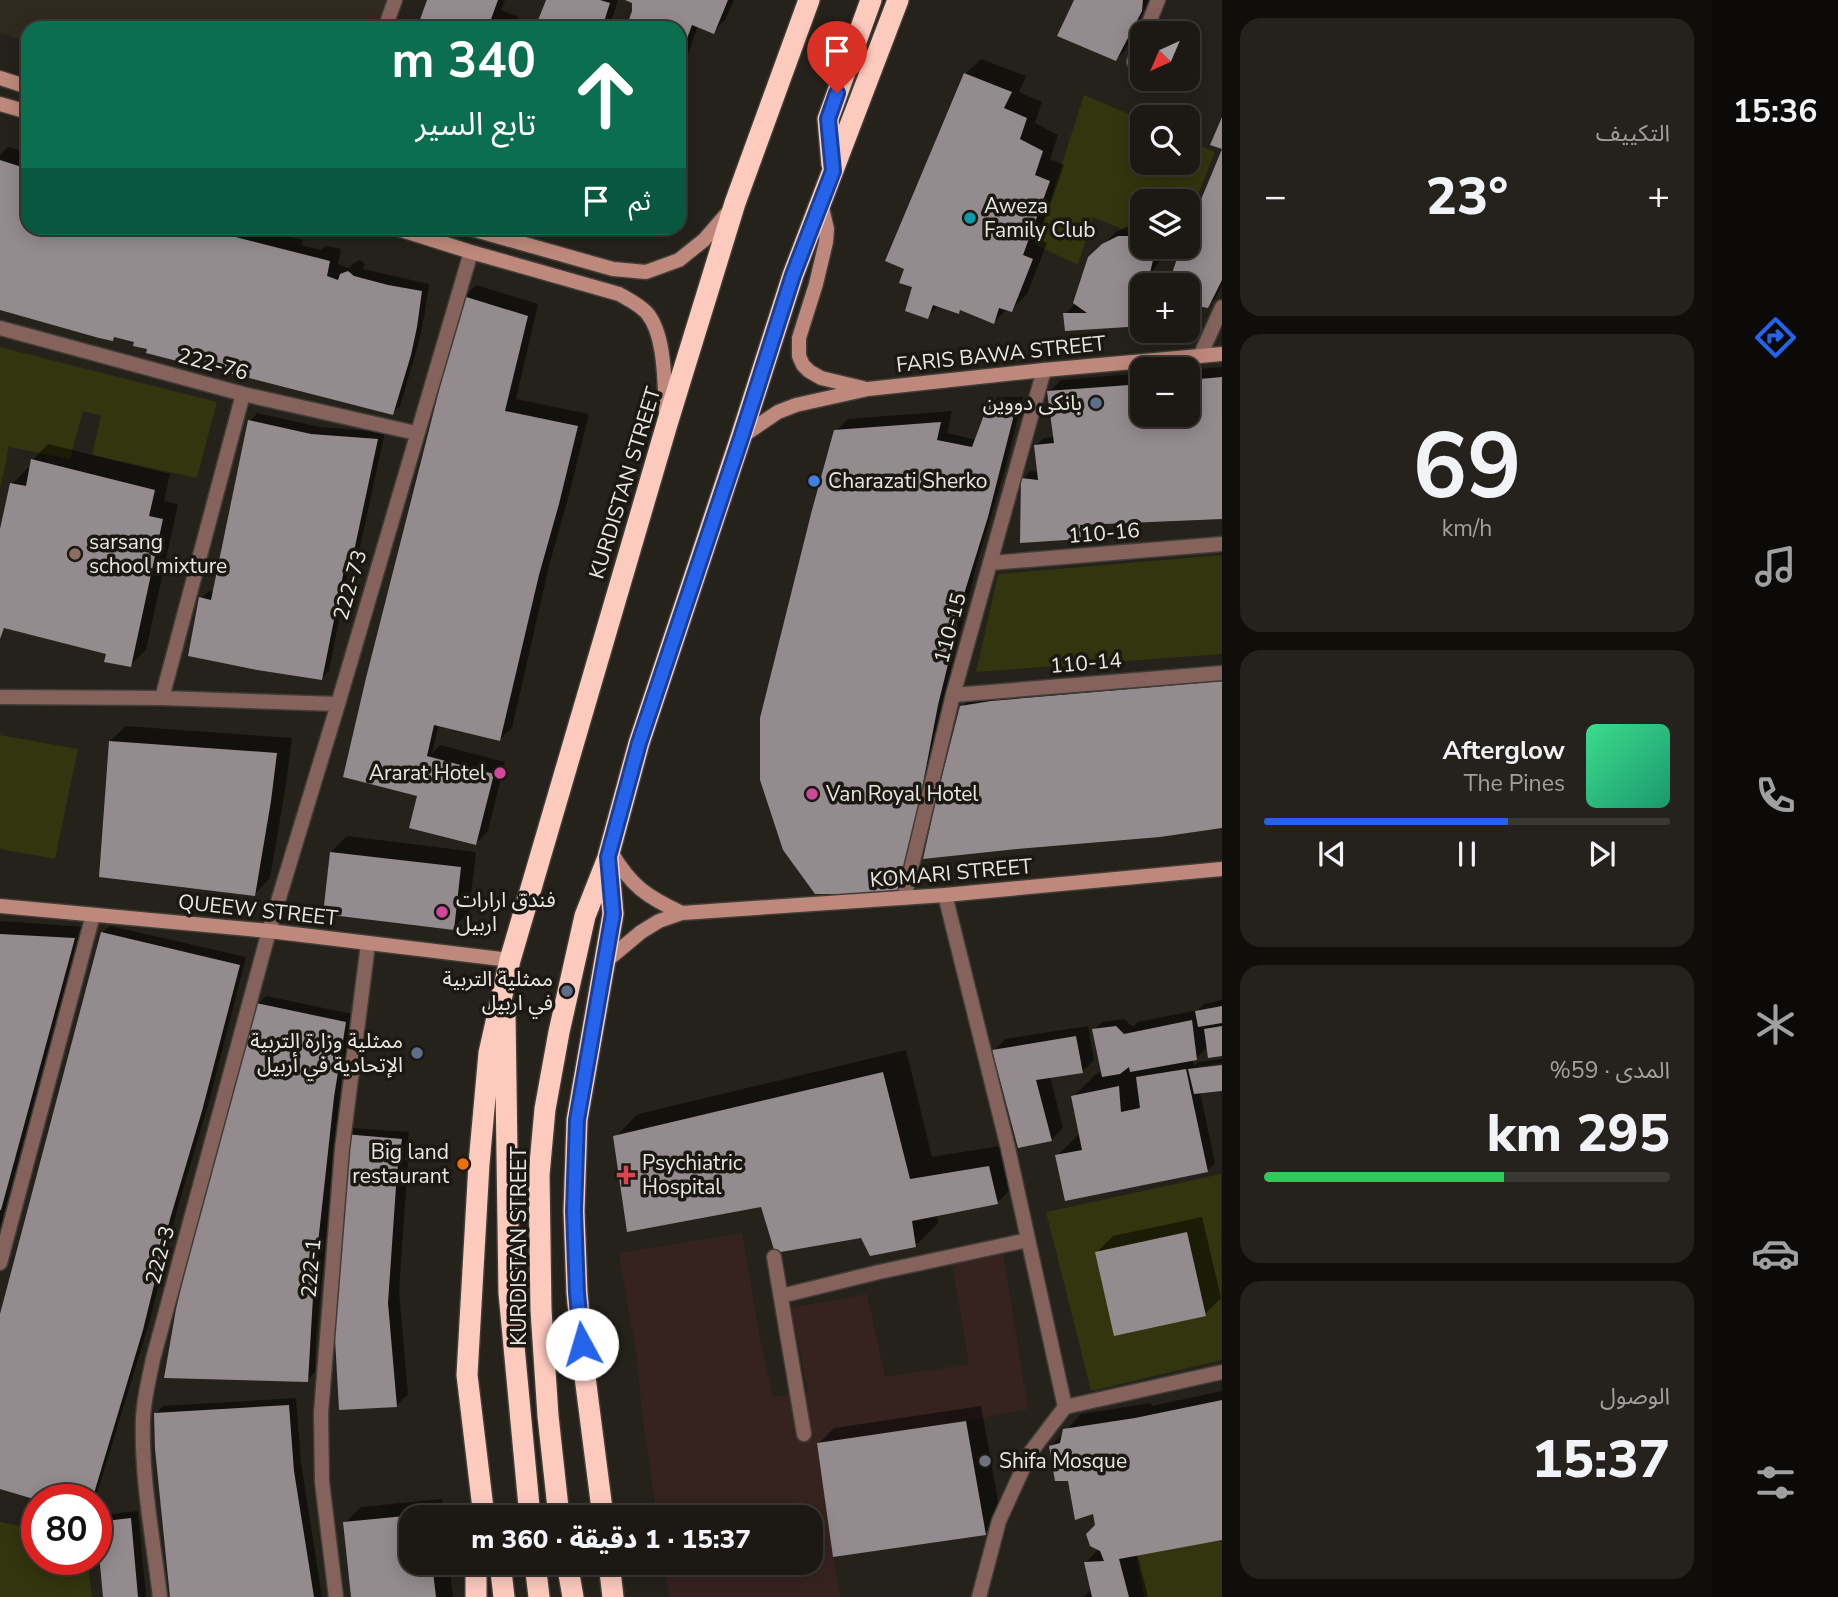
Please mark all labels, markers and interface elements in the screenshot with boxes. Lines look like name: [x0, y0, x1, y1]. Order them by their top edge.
pin: [807, 21, 867, 93]
north arrow: [1130, 21, 1200, 91]
map controls: [1130, 21, 1200, 427]
text: 340 m: [392, 27, 536, 94]
icon: arrive: [818, 32, 856, 70]
icon: ahead: [560, 49, 651, 140]
text: 15:36: [1733, 90, 1817, 133]
text: تابع السير: [416, 103, 536, 146]
button: search: [1130, 105, 1200, 175]
text: التكييف: [1596, 118, 1670, 149]
text: 23°: [1426, 161, 1508, 232]
text: −: [1264, 171, 1287, 222]
text: +: [1647, 171, 1670, 222]
icon: arrive: [577, 182, 615, 220]
text: ثم: [629, 184, 651, 219]
button: layers: [1130, 189, 1200, 259]
place label: Aweza Family Club: [984, 192, 1096, 244]
marker: Aweza Family Club: [962, 210, 978, 226]
button: +: [1130, 273, 1200, 343]
icon: directions: [1751, 313, 1800, 362]
street label: FARIS BAWA STREET: [895, 329, 1107, 379]
street label: 222-76: [175, 341, 251, 387]
button: −: [1130, 357, 1200, 427]
street label: KURDISTAN STREET: [582, 383, 668, 582]
place label: بانکی دووین: [983, 389, 1082, 417]
marker: بانکی دووین: [1088, 395, 1104, 411]
text: 69: [1412, 405, 1522, 529]
place label: Charazati Sherko: [828, 467, 988, 495]
marker: Charazati Sherko: [806, 473, 822, 489]
text: km/h: [1442, 513, 1492, 544]
street label: 110-16: [1067, 516, 1141, 550]
place label: sarsang school mixture: [89, 528, 227, 580]
icon: music: [1751, 542, 1800, 591]
marker: sarsang school mixture: [67, 546, 83, 562]
street label: 222-73: [327, 547, 373, 623]
street label: 110-15: [927, 590, 973, 666]
street label: 110-14: [1049, 646, 1123, 680]
text: Afterglow: [1442, 733, 1565, 768]
place label: Ararat Hotel: [369, 759, 487, 787]
marker: Ararat Hotel: [492, 765, 508, 781]
text: The Pines: [1464, 768, 1565, 799]
icon: phone: [1751, 771, 1800, 820]
place label: Van Royal Hotel: [825, 780, 979, 808]
marker: Van Royal Hotel: [804, 786, 820, 802]
icon: previous: [1313, 835, 1351, 873]
icon: pause: [1448, 835, 1486, 873]
icon: next: [1583, 835, 1621, 873]
street label: KOMARI STREET: [869, 852, 1034, 894]
place label: فندق ارارات اربيل: [456, 886, 556, 938]
street label: QUEEW STREET: [177, 888, 340, 932]
marker: فندق ارارات اربيل: [434, 904, 450, 920]
place label: ممثلية التربية في اربيل: [443, 965, 553, 1019]
marker: ممثلية التربية في اربيل: [559, 983, 575, 999]
icon: climate: [1751, 1000, 1800, 1049]
place label: ممثلية وزارة التربية الإتحادية في أربيل: [250, 1027, 403, 1081]
marker: ممثلية وزارة التربية الإتحادية في أربيل: [409, 1045, 425, 1061]
text: المدى · 59%: [1549, 1055, 1670, 1086]
text: 295 km: [1487, 1098, 1670, 1169]
place label: Big land restaurant: [352, 1138, 450, 1190]
street label: KURDISTAN STREET: [505, 1146, 533, 1346]
place label: Psychiatric Hospital: [642, 1149, 743, 1201]
marker: Big land restaurant: [455, 1156, 471, 1172]
marker: Psychiatric Hospital: [616, 1165, 636, 1185]
street label: 222-3: [139, 1223, 181, 1287]
icon: car: [1751, 1229, 1800, 1278]
street label: 222-1: [294, 1237, 328, 1299]
position arrow: [545, 1307, 619, 1381]
text: الوصول: [1600, 1381, 1670, 1412]
text: 15:37: [1532, 1424, 1670, 1495]
place label: Shifa Mosque: [999, 1447, 1127, 1475]
marker: Shifa Mosque: [977, 1453, 993, 1469]
icon: filters: [1751, 1458, 1800, 1507]
speed limit sign: 80: [21, 1484, 112, 1575]
text: 15:37 · 1 دقيقة · 360 m: [471, 1522, 751, 1557]

